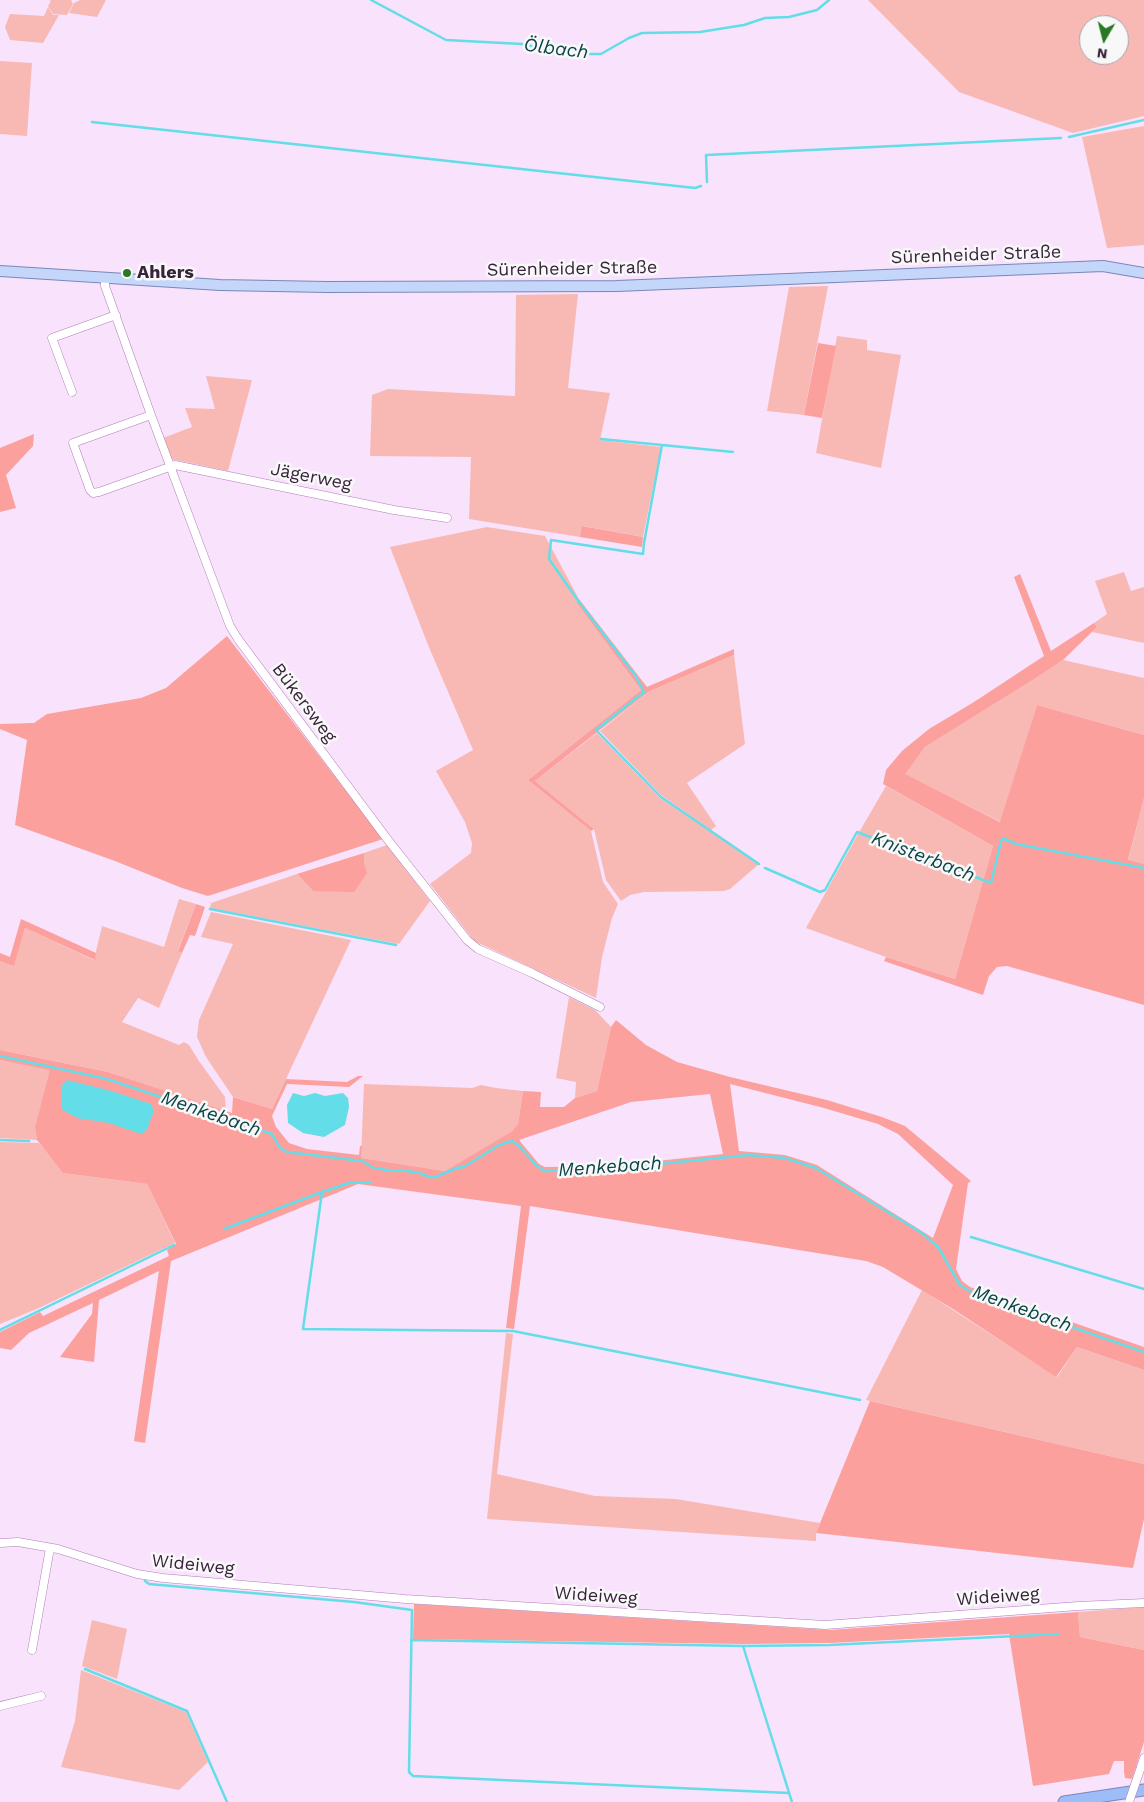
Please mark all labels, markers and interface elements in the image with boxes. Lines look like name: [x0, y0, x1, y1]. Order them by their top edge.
north arrow: [1079, 15, 1129, 65]
water label: Ölbach: [522, 34, 590, 64]
text: N: [1096, 45, 1108, 63]
street label: Sürenheider Straße: [890, 241, 1062, 269]
street label: Sürenheider Straße: [487, 257, 657, 281]
place label: Ahlers: [137, 262, 194, 284]
marker: Ahlers: [121, 267, 133, 279]
street label: Jägerweg: [269, 459, 353, 495]
street label: Bükersweg: [267, 659, 341, 747]
water label: Knisterbach: [868, 827, 978, 887]
water label: Menkebach: [158, 1086, 264, 1142]
water label: Menkebach: [557, 1152, 663, 1182]
water label: Menkebach: [969, 1281, 1075, 1337]
street label: Wideiweg: [150, 1550, 236, 1580]
street label: Wideiweg: [554, 1582, 638, 1610]
street label: Wideiweg: [956, 1583, 1040, 1611]

